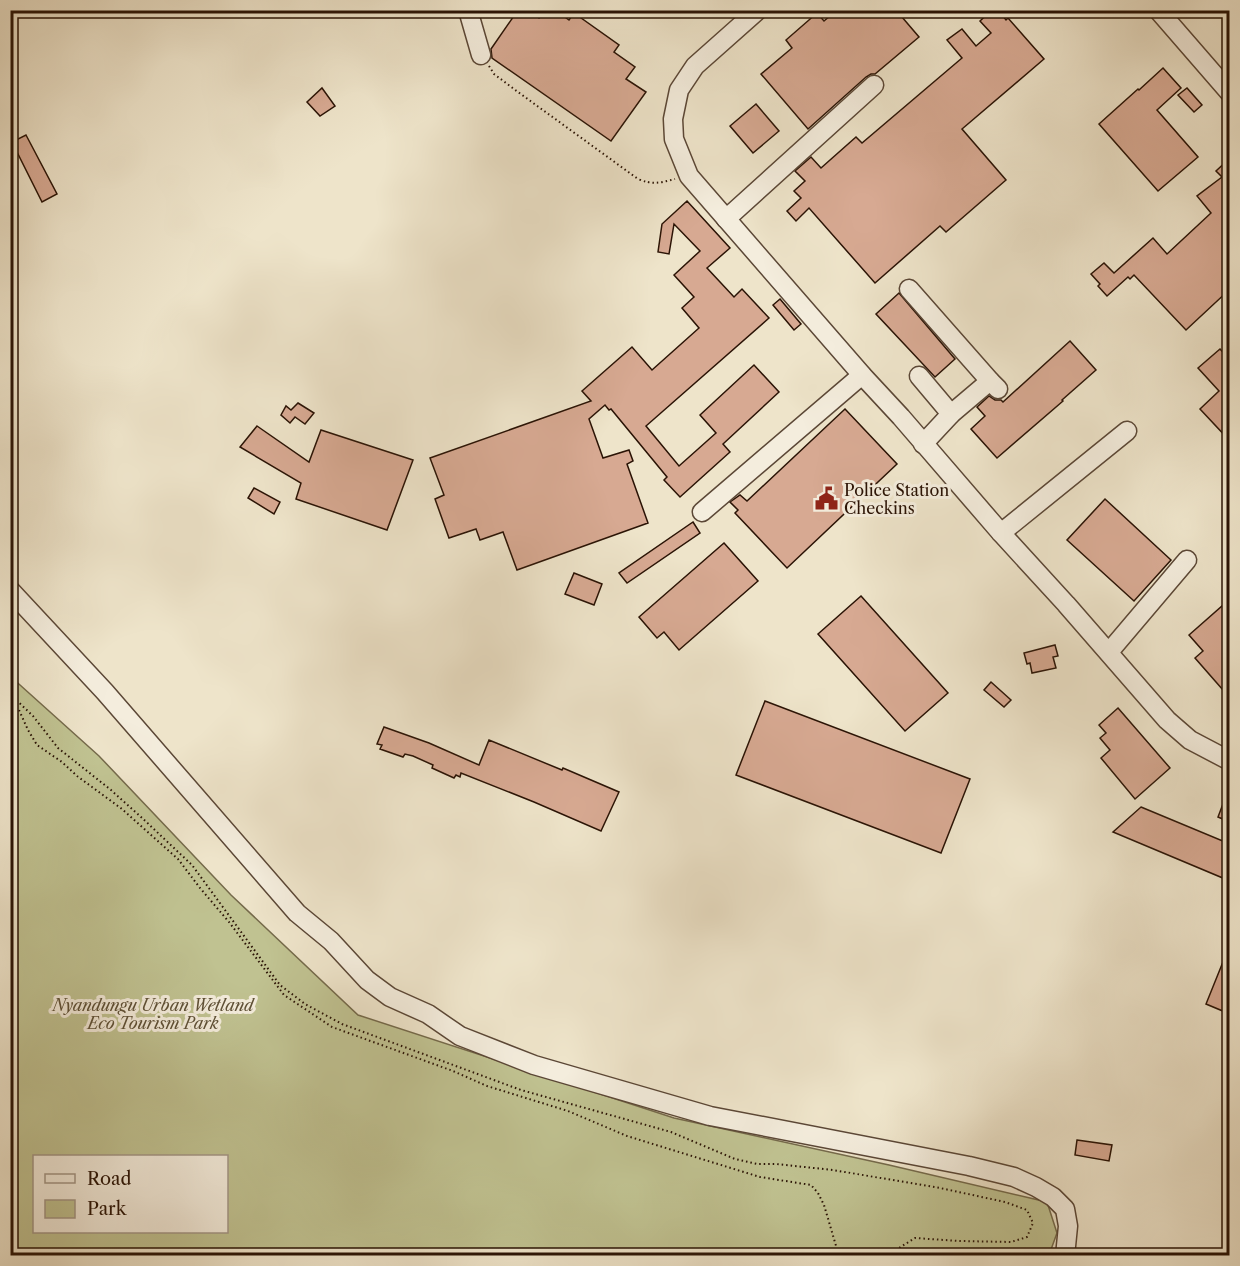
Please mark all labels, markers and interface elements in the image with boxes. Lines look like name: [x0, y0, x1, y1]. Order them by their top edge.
place label: Police Station Checkins: [844, 480, 949, 518]
public building icon: Police Station Checkins: [813, 486, 839, 512]
park label: Nyandungu Urban Wetland Eco Tourism Park: [50, 995, 255, 1033]
legend: [33, 1155, 228, 1233]
text: Road: [87, 1168, 132, 1190]
text: Park: [87, 1198, 128, 1220]

